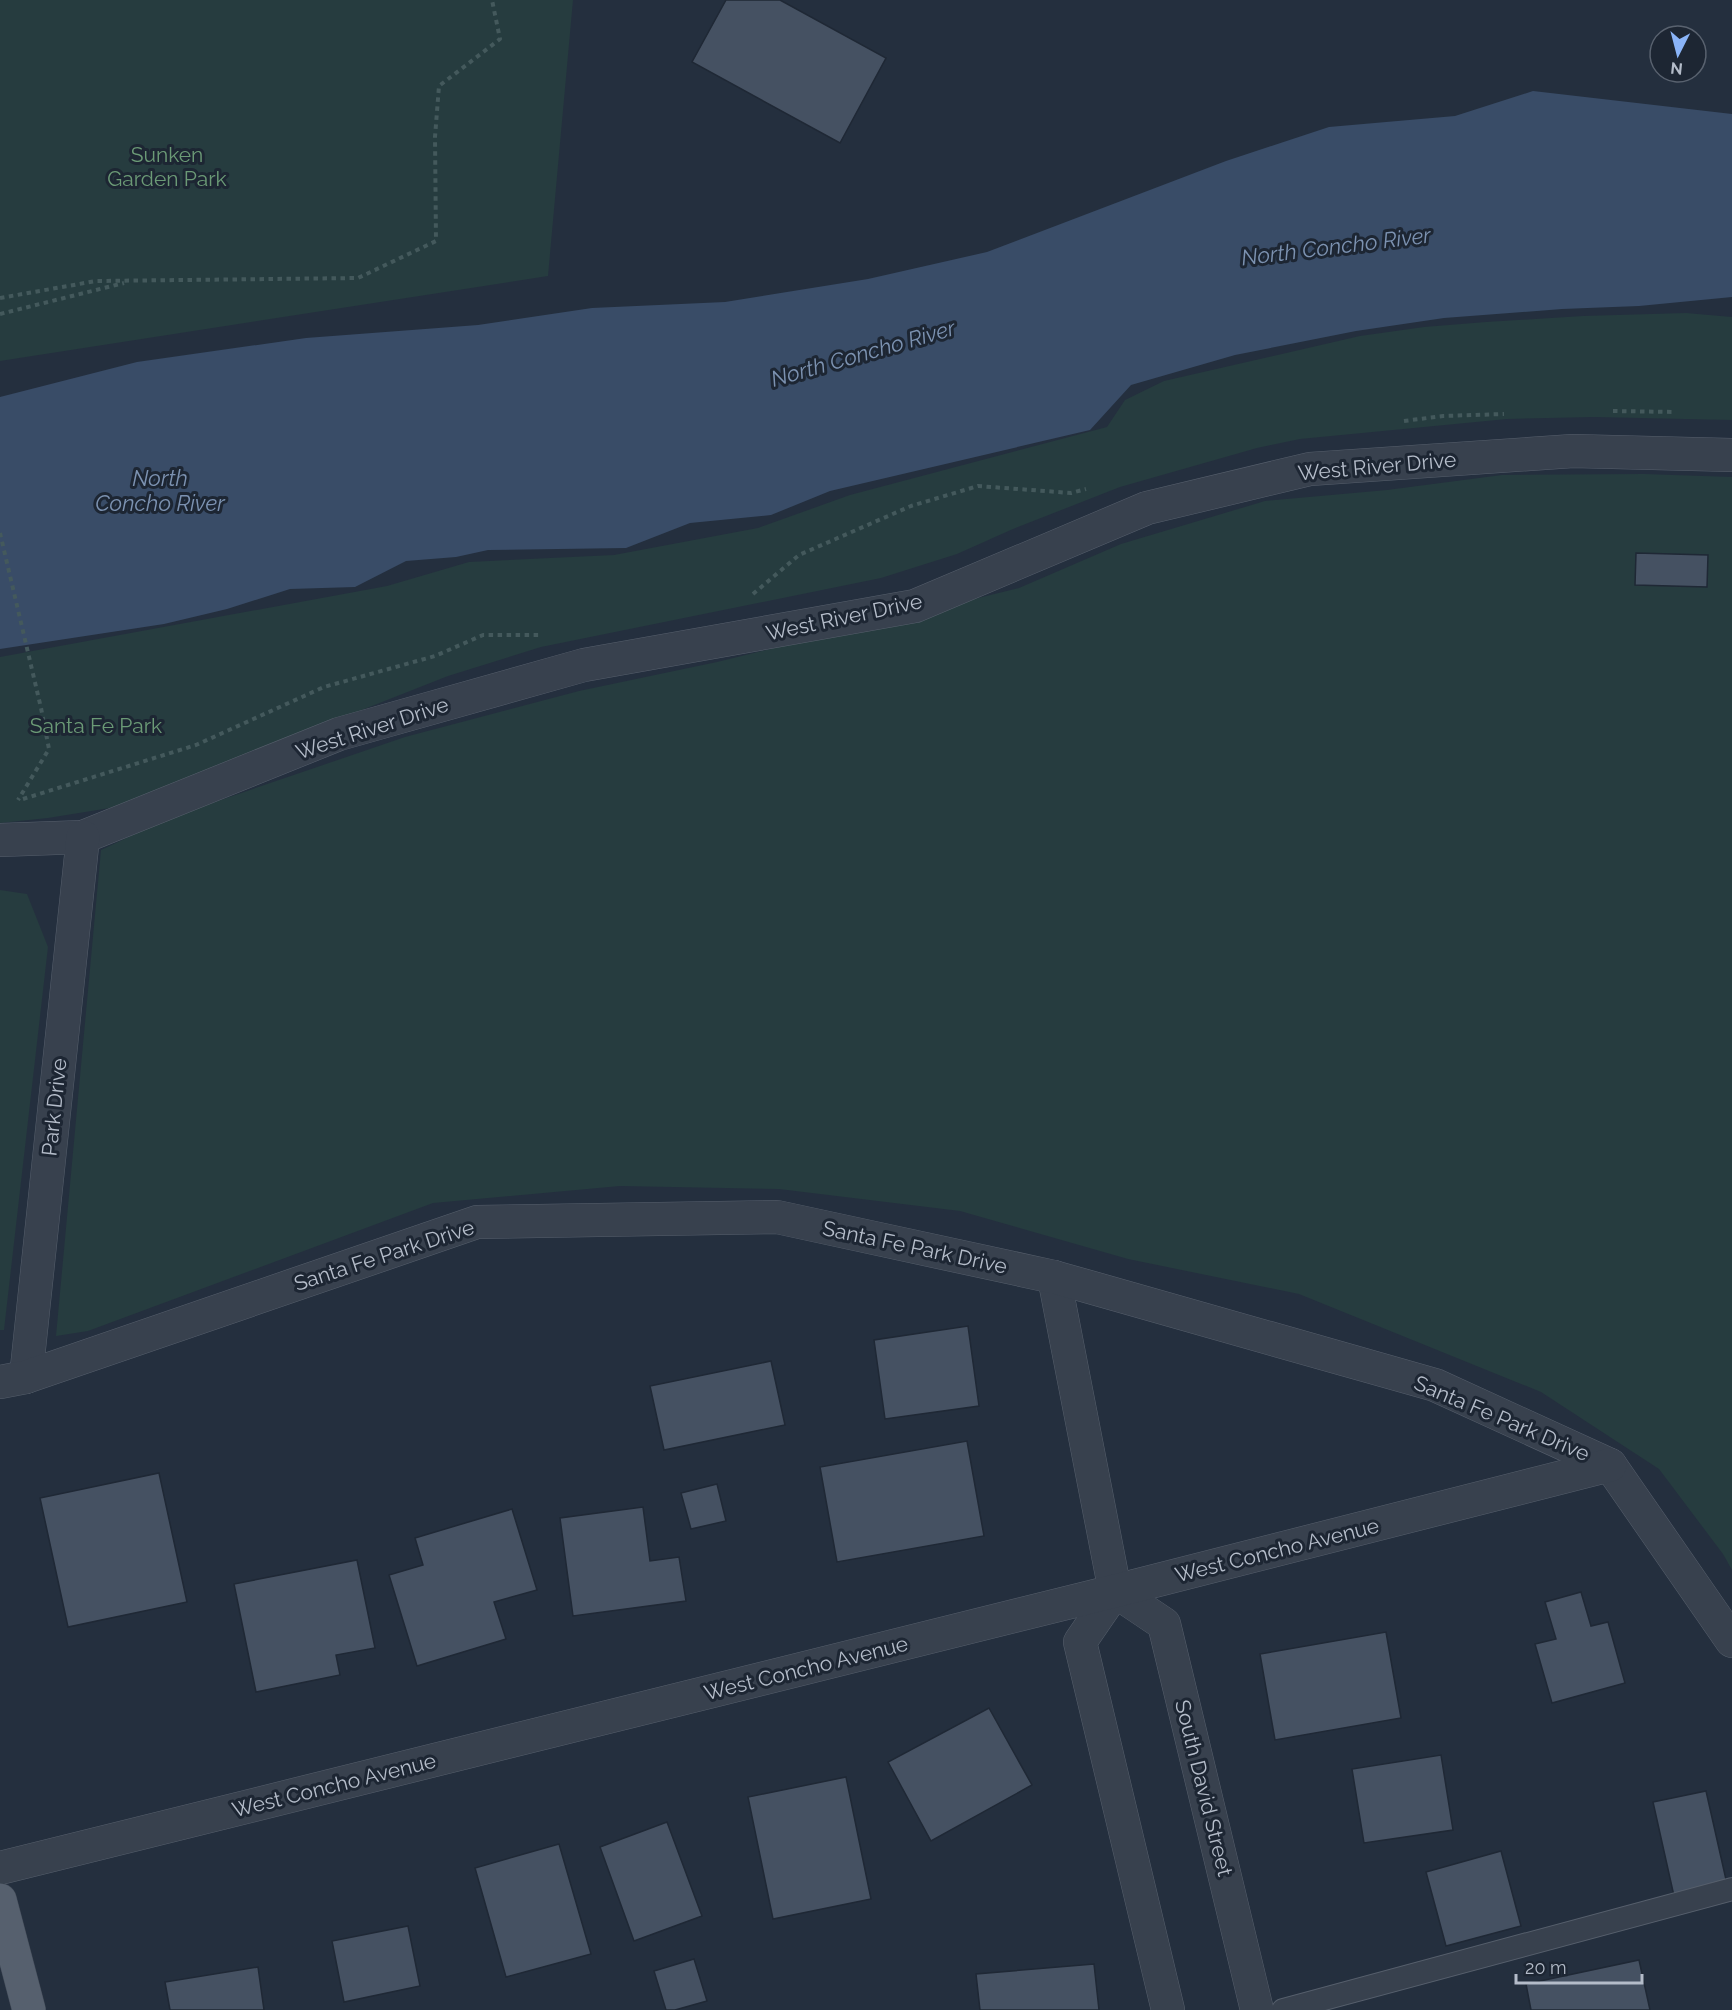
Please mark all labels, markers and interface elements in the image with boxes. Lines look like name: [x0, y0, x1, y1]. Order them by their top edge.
north arrow: [1648, 24, 1708, 84]
text: N: [1669, 58, 1684, 79]
park label: Sunken Garden Park: [107, 142, 227, 191]
water label: North Concho River: [1240, 221, 1434, 271]
water label: North Concho River: [768, 314, 960, 392]
street label: West River Drive: [1297, 447, 1457, 485]
water label: North Concho River: [95, 465, 226, 516]
street label: West River Drive: [764, 588, 924, 646]
street label: West River Drive: [292, 692, 452, 764]
park label: Santa Fe Park: [30, 713, 162, 738]
street label: Park Drive: [36, 1057, 72, 1157]
street label: Santa Fe Park Drive: [291, 1214, 477, 1296]
street label: Santa Fe Park Drive: [821, 1215, 1009, 1279]
street label: Santa Fe Park Drive: [1411, 1370, 1593, 1466]
street label: West Concho Avenue: [1172, 1513, 1382, 1587]
street label: West Concho Avenue: [701, 1631, 911, 1705]
street label: South David Street: [1170, 1697, 1238, 1879]
street label: West Concho Avenue: [229, 1748, 439, 1822]
scale bar: [1516, 1947, 1642, 1985]
text: 20 m: [1525, 1957, 1567, 1978]

